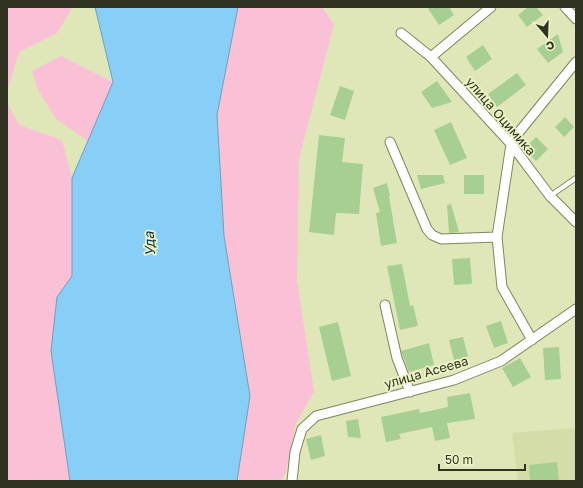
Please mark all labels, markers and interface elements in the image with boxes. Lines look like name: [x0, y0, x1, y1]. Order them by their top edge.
north arrow: [527, 16, 567, 56]
text: С: [544, 39, 556, 53]
street label: улица Оцимика: [463, 73, 539, 159]
water label: Уда: [140, 230, 158, 257]
street label: улица Асеева: [382, 352, 470, 392]
scale bar: [439, 446, 525, 472]
text: 50 m: [445, 452, 473, 467]

